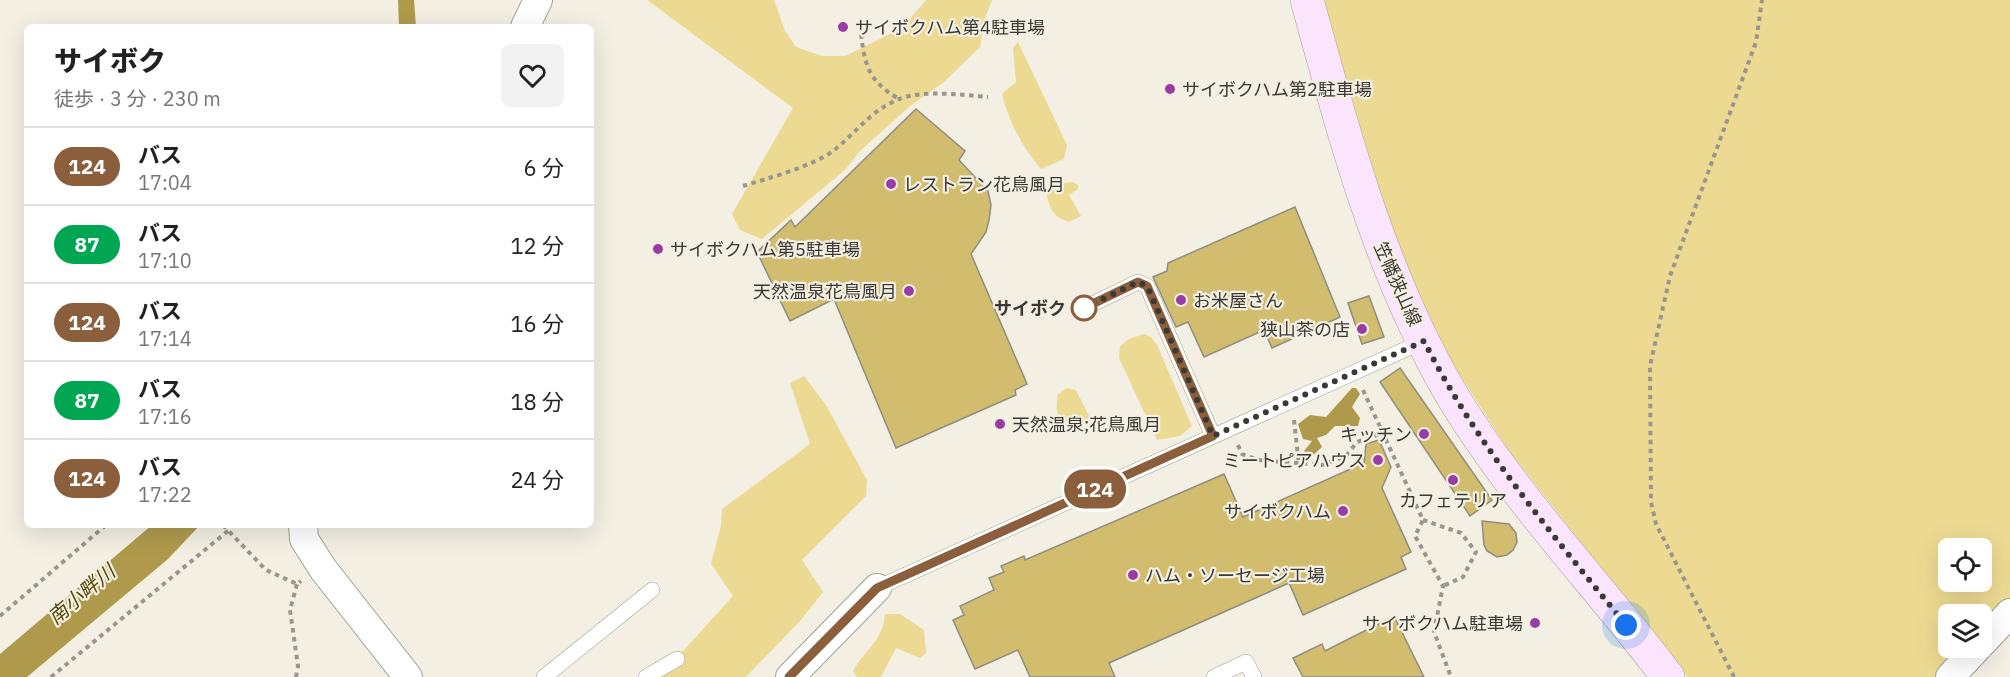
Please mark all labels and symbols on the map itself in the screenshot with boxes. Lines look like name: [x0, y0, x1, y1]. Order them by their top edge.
place label: サイボクハム第4駐車場: [855, 16, 1045, 39]
marker: サイボクハム第4駐車場: [836, 20, 850, 34]
place label: サイボクハム第2駐車場: [1182, 78, 1372, 101]
marker: サイボクハム第2駐車場: [1163, 82, 1177, 96]
place label: レストラン花鳥風月: [903, 173, 1065, 196]
marker: レストラン花鳥風月: [884, 177, 898, 191]
place label: サイボクハム第5駐車場: [670, 238, 860, 261]
street label: 笠幡狭山線: [1369, 238, 1427, 330]
marker: サイボクハム第5駐車場: [651, 242, 665, 256]
place label: 天然温泉花鳥風月: [753, 280, 897, 303]
marker: 天然温泉花鳥風月: [902, 284, 916, 298]
place label: お米屋さん: [1193, 289, 1283, 312]
marker: お米屋さん: [1174, 293, 1188, 307]
marker: サイボク: [1071, 295, 1097, 321]
place label: サイボク: [994, 297, 1066, 320]
place label: 狭山茶の店: [1260, 318, 1350, 341]
marker: 狭山茶の店: [1355, 322, 1369, 336]
place label: 天然温泉;花鳥風月: [1012, 413, 1161, 436]
marker: 天然温泉;花鳥風月: [993, 417, 1007, 431]
place label: キッチン: [1340, 423, 1412, 446]
marker: キッチン: [1417, 427, 1431, 441]
place label: ミートピアハウス: [1223, 449, 1366, 472]
marker: ミートピアハウス: [1371, 453, 1385, 467]
line badge: 124: [1060, 470, 1130, 508]
marker: カフェテリア: [1446, 473, 1460, 487]
place label: カフェテリア: [1399, 489, 1507, 512]
place label: サイボクハム: [1224, 500, 1331, 523]
marker: サイボクハム: [1336, 504, 1350, 518]
water label: 南小畔川: [42, 557, 122, 630]
place label: ハム・ソーセージ工場: [1145, 564, 1325, 587]
marker: ハム・ソーセージ工場: [1126, 568, 1140, 582]
your location: [1611, 610, 1641, 640]
place label: サイボクハム駐車場: [1362, 612, 1523, 635]
marker: サイボクハム駐車場: [1528, 616, 1542, 630]

